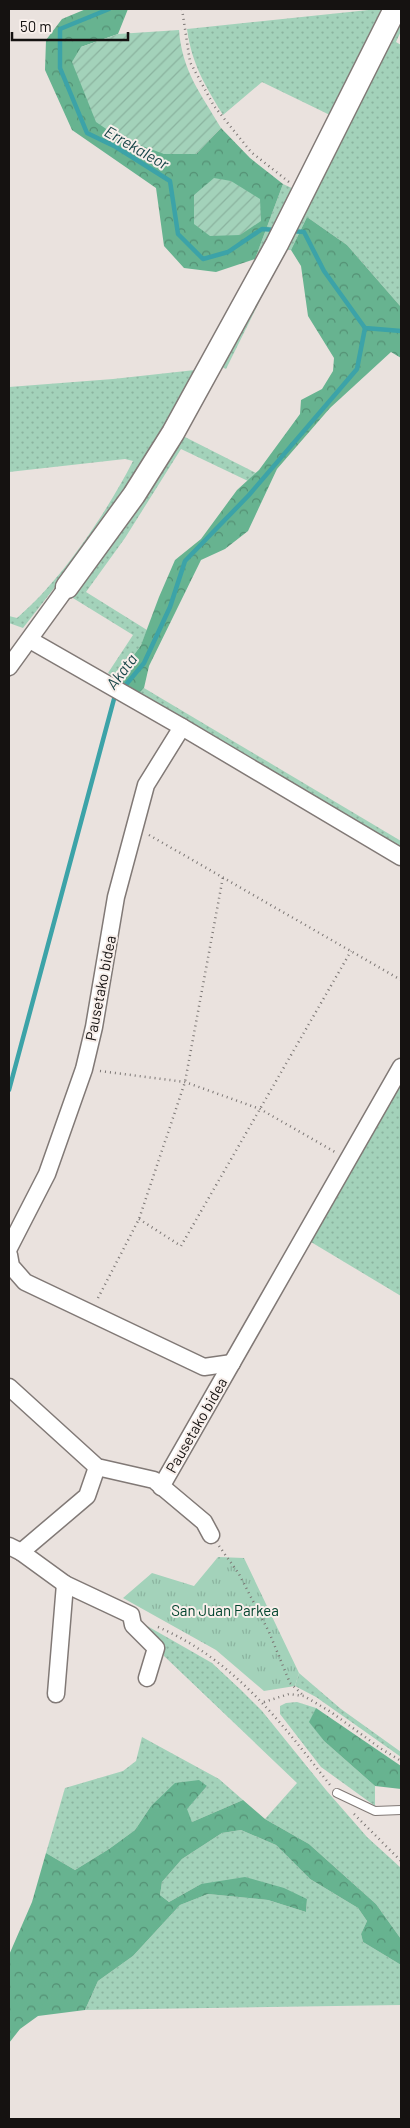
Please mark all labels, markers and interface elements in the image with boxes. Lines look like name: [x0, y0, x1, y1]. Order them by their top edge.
scale bar: [12, 10, 129, 42]
text: 50 m: [20, 17, 52, 35]
water label: Errekaleor: [102, 121, 174, 174]
water label: Akata: [102, 650, 140, 692]
street label: Pausetako bidea: [81, 934, 119, 1042]
street label: Pausetako bidea: [161, 1374, 231, 1476]
park label: San Juan Parkea: [171, 1601, 279, 1619]

